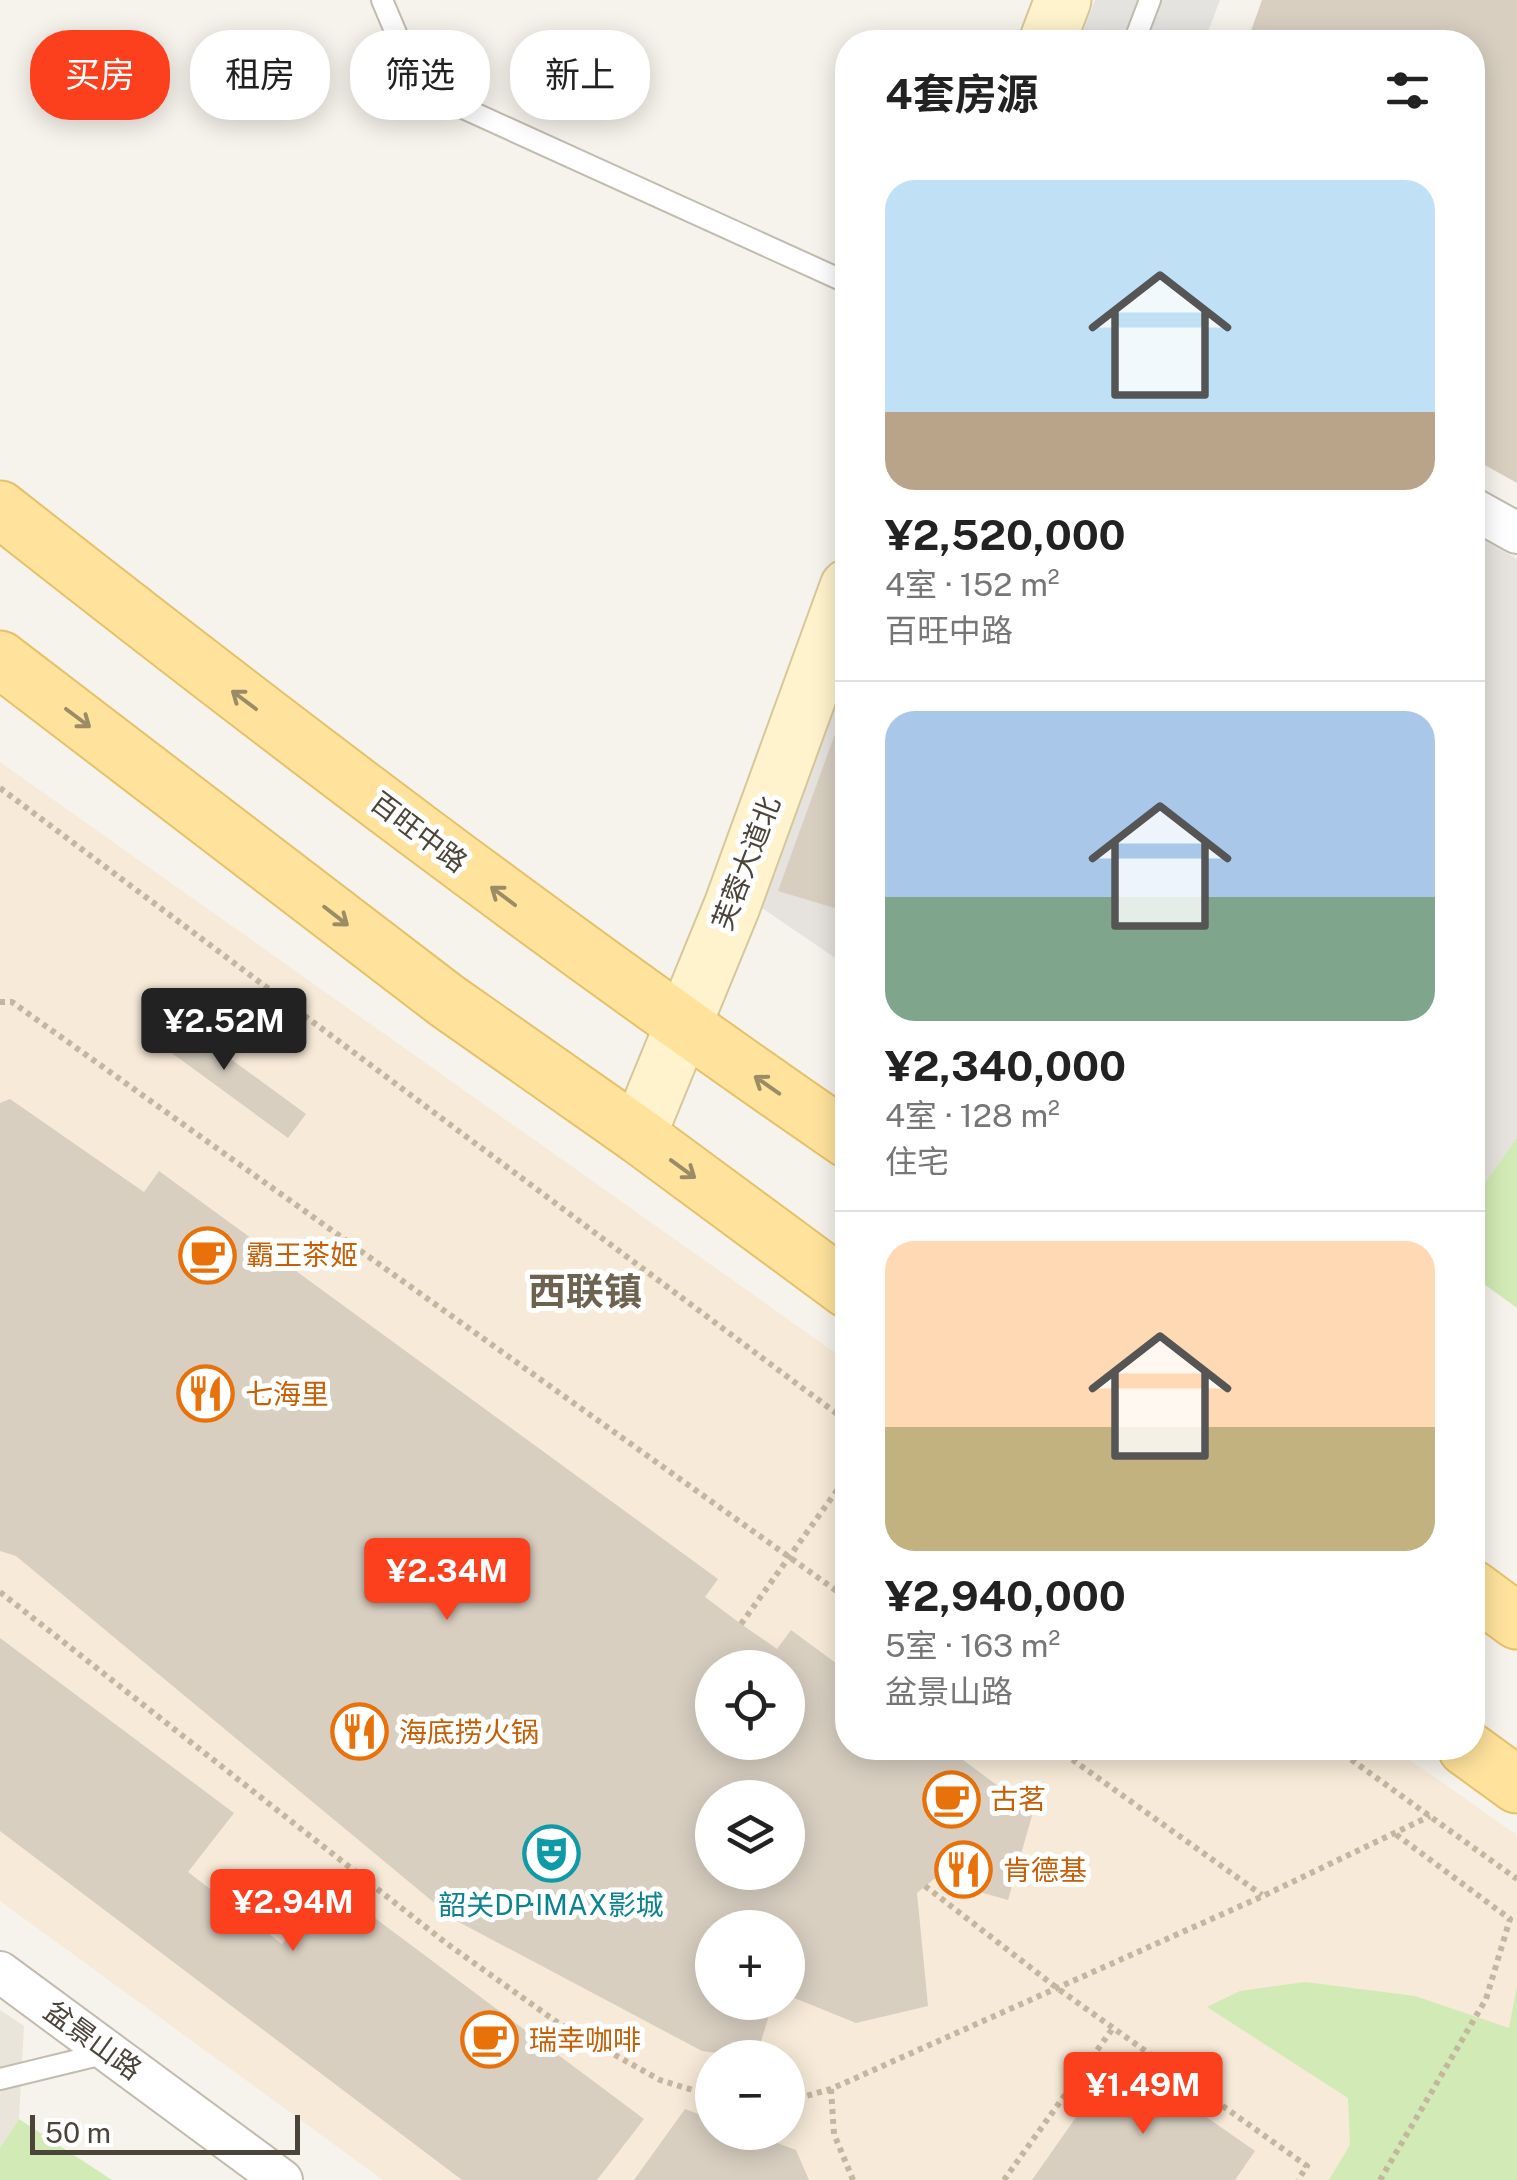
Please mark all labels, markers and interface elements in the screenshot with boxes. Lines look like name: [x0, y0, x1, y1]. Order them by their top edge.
chip: 买房: [30, 30, 170, 120]
chip: 租房: [190, 30, 330, 120]
chip: 筛选: [350, 30, 490, 120]
chip: 新上: [510, 30, 650, 120]
icon: filters: [1380, 63, 1435, 118]
text: 4套房源: [885, 69, 1039, 118]
icon: home: [1070, 245, 1250, 425]
text: ¥2,520,000: [885, 510, 1126, 559]
text: 4室 · 152 m²: [885, 566, 1060, 603]
text: 百旺中路: [885, 612, 1013, 649]
one-way arrow: [231, 689, 258, 710]
one-way arrow: [64, 708, 91, 729]
icon: home: [1070, 776, 1250, 956]
street label: 百旺中路: [365, 785, 474, 878]
street label: 芙蓉大道北: [705, 792, 786, 934]
one-way arrow: [490, 885, 517, 906]
one-way arrow: [322, 905, 349, 926]
pin: ¥2.52M: [143, 988, 305, 1073]
text: ¥2.52M: [163, 1002, 285, 1039]
text: ¥2,340,000: [885, 1041, 1126, 1090]
one-way arrow: [754, 1075, 782, 1096]
text: 4室 · 128 m²: [885, 1097, 1060, 1134]
text: 住宅: [885, 1143, 949, 1180]
one-way arrow: [669, 1158, 696, 1179]
cafe icon: 霸王茶姬: [177, 1225, 237, 1285]
place label: 霸王茶姬: [246, 1238, 358, 1271]
district label: 西联镇: [528, 1269, 642, 1314]
icon: home: [1070, 1306, 1250, 1486]
restaurant icon: 七海里: [176, 1364, 236, 1424]
place label: 七海里: [245, 1377, 329, 1410]
pin: ¥2.34M: [366, 1538, 528, 1623]
text: ¥2.34M: [386, 1552, 508, 1589]
text: ¥2,940,000: [885, 1571, 1126, 1620]
text: 5室 · 163 m²: [885, 1627, 1060, 1664]
map controls: [695, 1650, 805, 2150]
button: locate: [695, 1650, 805, 1760]
text: 盆景山路: [885, 1673, 1013, 1710]
restaurant icon: 海底捞火锅: [330, 1702, 390, 1762]
place label: 海底捞火锅: [399, 1715, 539, 1748]
cafe icon: 古茗: [921, 1769, 981, 1829]
button: layers: [695, 1780, 805, 1890]
place label: 古茗: [990, 1782, 1046, 1815]
theatre icon: 韶关DP·IMAX影城: [521, 1824, 581, 1884]
restaurant icon: 肯德基: [934, 1840, 994, 1900]
place label: 肯德基: [1003, 1853, 1087, 1886]
pin: ¥2.94M: [212, 1869, 374, 1954]
text: ¥2.94M: [232, 1883, 354, 1920]
place label: 韶关DP·IMAX影城: [438, 1888, 664, 1921]
button: +: [695, 1910, 805, 2020]
street label: 盆景山路: [38, 1993, 148, 2086]
cafe icon: 瑞幸咖啡: [460, 2010, 520, 2070]
place label: 瑞幸咖啡: [529, 2023, 641, 2056]
button: −: [695, 2040, 805, 2150]
pin: ¥1.49M: [1062, 2052, 1224, 2137]
text: ¥1.49M: [1086, 2066, 1200, 2103]
scale bar: [30, 2110, 300, 2154]
text: 50 m: [45, 2116, 111, 2149]

